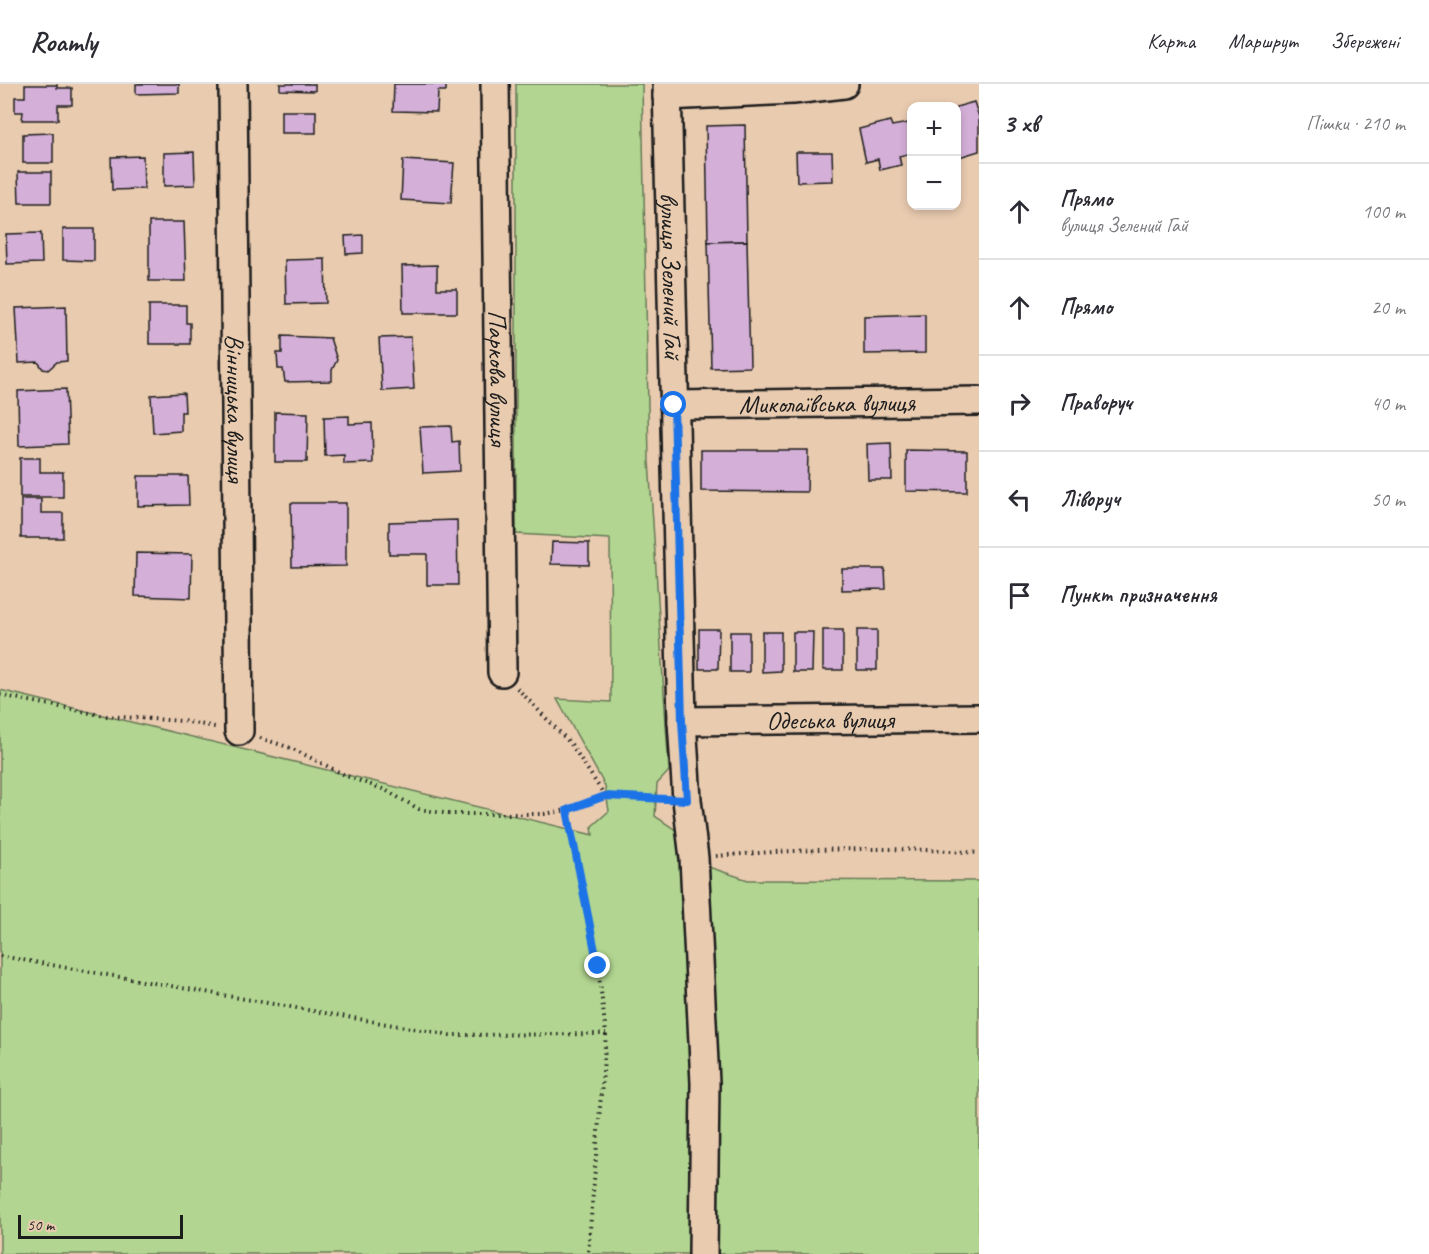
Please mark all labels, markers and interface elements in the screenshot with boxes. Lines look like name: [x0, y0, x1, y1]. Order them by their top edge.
text: Roamly: [30, 24, 97, 59]
text: Карта: [1147, 28, 1195, 54]
text: Маршрут: [1228, 28, 1298, 54]
text: Збережені: [1331, 28, 1399, 54]
map controls: [907, 102, 961, 210]
button: +: [907, 102, 961, 156]
text: 3 хв: [1003, 107, 1038, 140]
text: Пішки · 210 m: [1306, 111, 1405, 136]
button: −: [907, 156, 961, 210]
text: Прямо: [1060, 185, 1112, 213]
street label: вулиця Зелений Гай: [653, 192, 690, 362]
icon: ahead: [1003, 195, 1036, 228]
text: 100 m: [1362, 199, 1405, 224]
text: вулиця Зелений Гай: [1060, 213, 1188, 238]
icon: ahead: [1003, 291, 1036, 324]
text: Прямо: [1060, 293, 1112, 321]
text: 20 m: [1371, 295, 1405, 320]
street label: Паркова вулиця: [481, 310, 516, 448]
street label: Вінницька вулиця: [219, 334, 253, 484]
street label: Миколаївська вулиця: [739, 385, 917, 421]
icon: right: [1003, 387, 1036, 420]
text: Праворуч: [1060, 389, 1132, 417]
route start: [660, 391, 686, 417]
text: 40 m: [1371, 391, 1405, 416]
icon: left: [1003, 483, 1036, 516]
text: Ліворуч: [1060, 485, 1120, 513]
text: 50 m: [1371, 487, 1405, 512]
icon: arrive: [1003, 579, 1036, 612]
text: Пункт призначення: [1060, 581, 1217, 609]
street label: Одеська вулиця: [766, 702, 896, 737]
route end: [584, 952, 610, 978]
scale bar: [18, 1212, 183, 1240]
text: 50 m: [27, 1215, 54, 1235]

